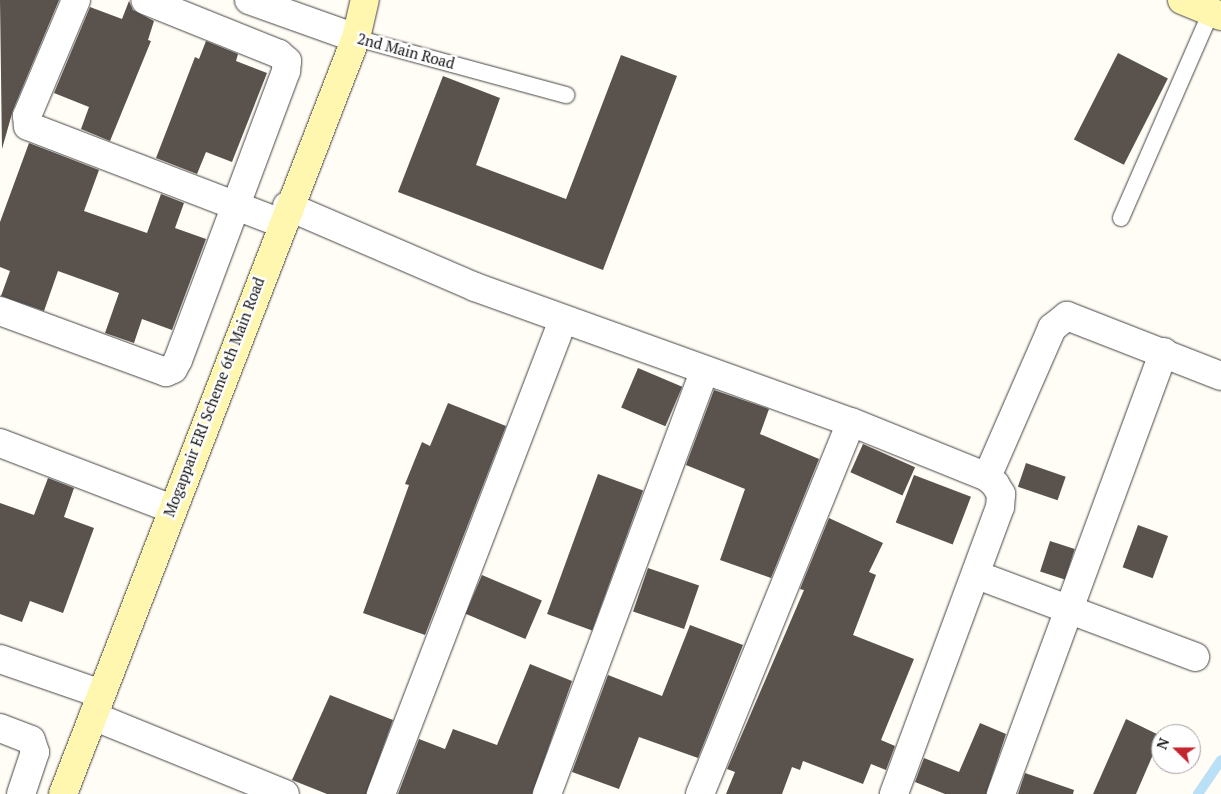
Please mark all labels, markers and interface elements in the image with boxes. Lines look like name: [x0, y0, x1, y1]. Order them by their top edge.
street label: 2nd Main Road: [355, 29, 457, 73]
street label: Mogappair ERI Scheme 6th Main Road: [160, 275, 268, 519]
north arrow: [1151, 724, 1201, 774]
text: N: [1152, 735, 1173, 752]

